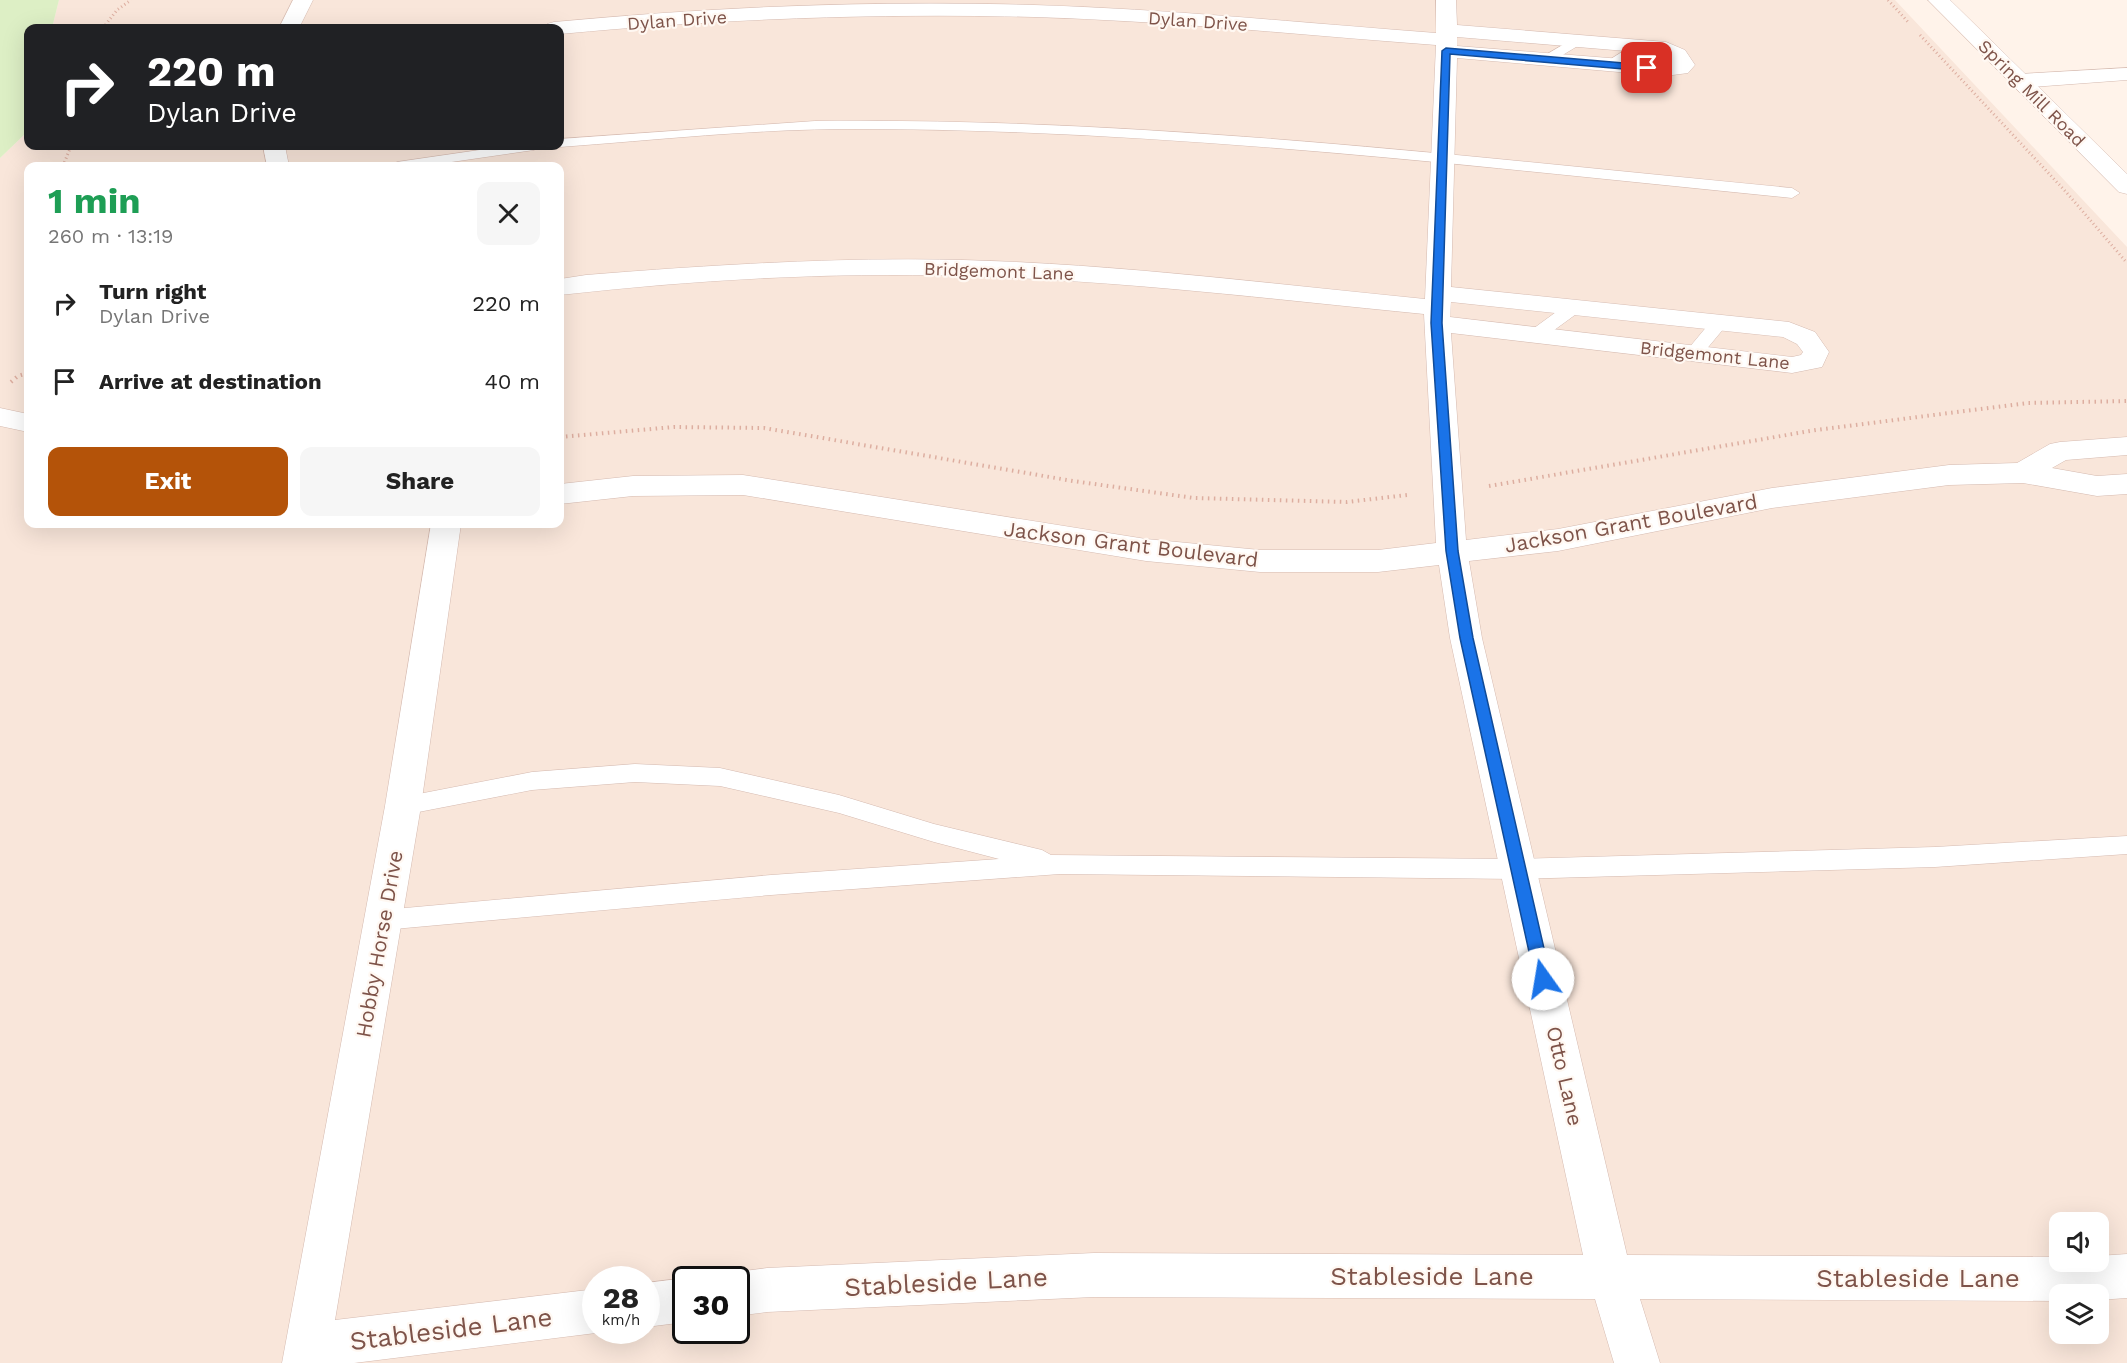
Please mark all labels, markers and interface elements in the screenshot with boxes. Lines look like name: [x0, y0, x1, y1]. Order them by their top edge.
street label: Dylan Drive: [626, 6, 728, 34]
street label: Dylan Drive: [1147, 7, 1249, 35]
street label: Spring Mill Road: [1974, 35, 2090, 151]
pin: [1621, 42, 1672, 93]
text: 220 m: [147, 47, 276, 96]
icon: right: [48, 48, 126, 126]
icon: arrive: [1630, 51, 1663, 84]
text: Dylan Drive: [147, 97, 297, 129]
text: 1 min: [48, 180, 140, 222]
button: close: [477, 182, 540, 245]
text: 260 m · 13:19: [48, 224, 173, 248]
street label: Bridgemont Lane: [924, 258, 1074, 284]
text: Turn right: [99, 279, 206, 304]
icon: right: [48, 287, 81, 320]
text: 220 m: [472, 291, 540, 316]
text: Dylan Drive: [99, 304, 210, 328]
street label: Bridgemont Lane: [1639, 337, 1791, 373]
icon: arrive: [48, 365, 81, 398]
text: Arrive at destination: [99, 369, 322, 394]
text: 40 m: [484, 369, 540, 394]
button: Exit: [48, 447, 288, 516]
button: Share: [300, 447, 540, 516]
street label: Jackson Grant Boulevard: [1503, 488, 1759, 558]
street label: Jackson Grant Boulevard: [1002, 516, 1260, 572]
street label: Hobby Horse Drive: [350, 848, 408, 1040]
position arrow: [1511, 947, 1575, 1011]
street label: Otto Lane: [1541, 1024, 1589, 1128]
map controls: [2049, 1212, 2109, 1344]
button: sound: [2049, 1212, 2109, 1272]
street label: Stableside Lane: [1330, 1261, 1534, 1291]
street label: Stableside Lane: [844, 1262, 1048, 1302]
street label: Stableside Lane: [1816, 1263, 2020, 1293]
speed limit sign: 30: [672, 1266, 750, 1344]
text: 28: [603, 1280, 639, 1315]
button: layers: [2049, 1284, 2109, 1344]
street label: Stableside Lane: [348, 1302, 554, 1356]
text: km/h: [602, 1311, 640, 1329]

